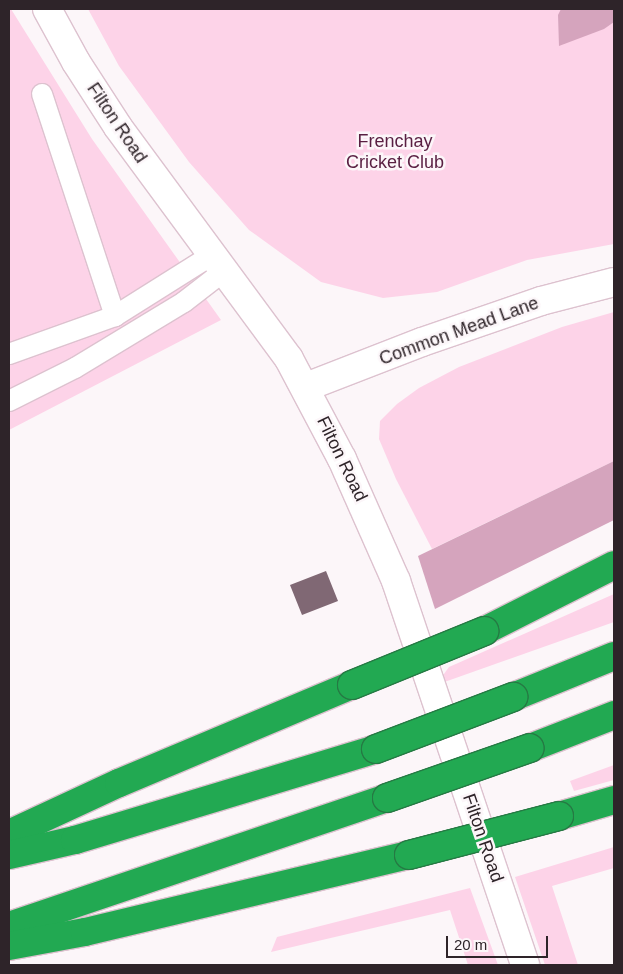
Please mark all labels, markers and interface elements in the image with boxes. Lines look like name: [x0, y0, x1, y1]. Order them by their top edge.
street label: Filton Road: [82, 79, 152, 167]
park label: Frenchay Cricket Club: [346, 131, 444, 173]
street label: Common Mead Lane: [376, 292, 542, 370]
street label: Filton Road: [312, 413, 372, 505]
street label: Filton Road: [458, 791, 508, 885]
scale bar: [448, 926, 550, 958]
text: 20 m: [454, 936, 487, 953]

